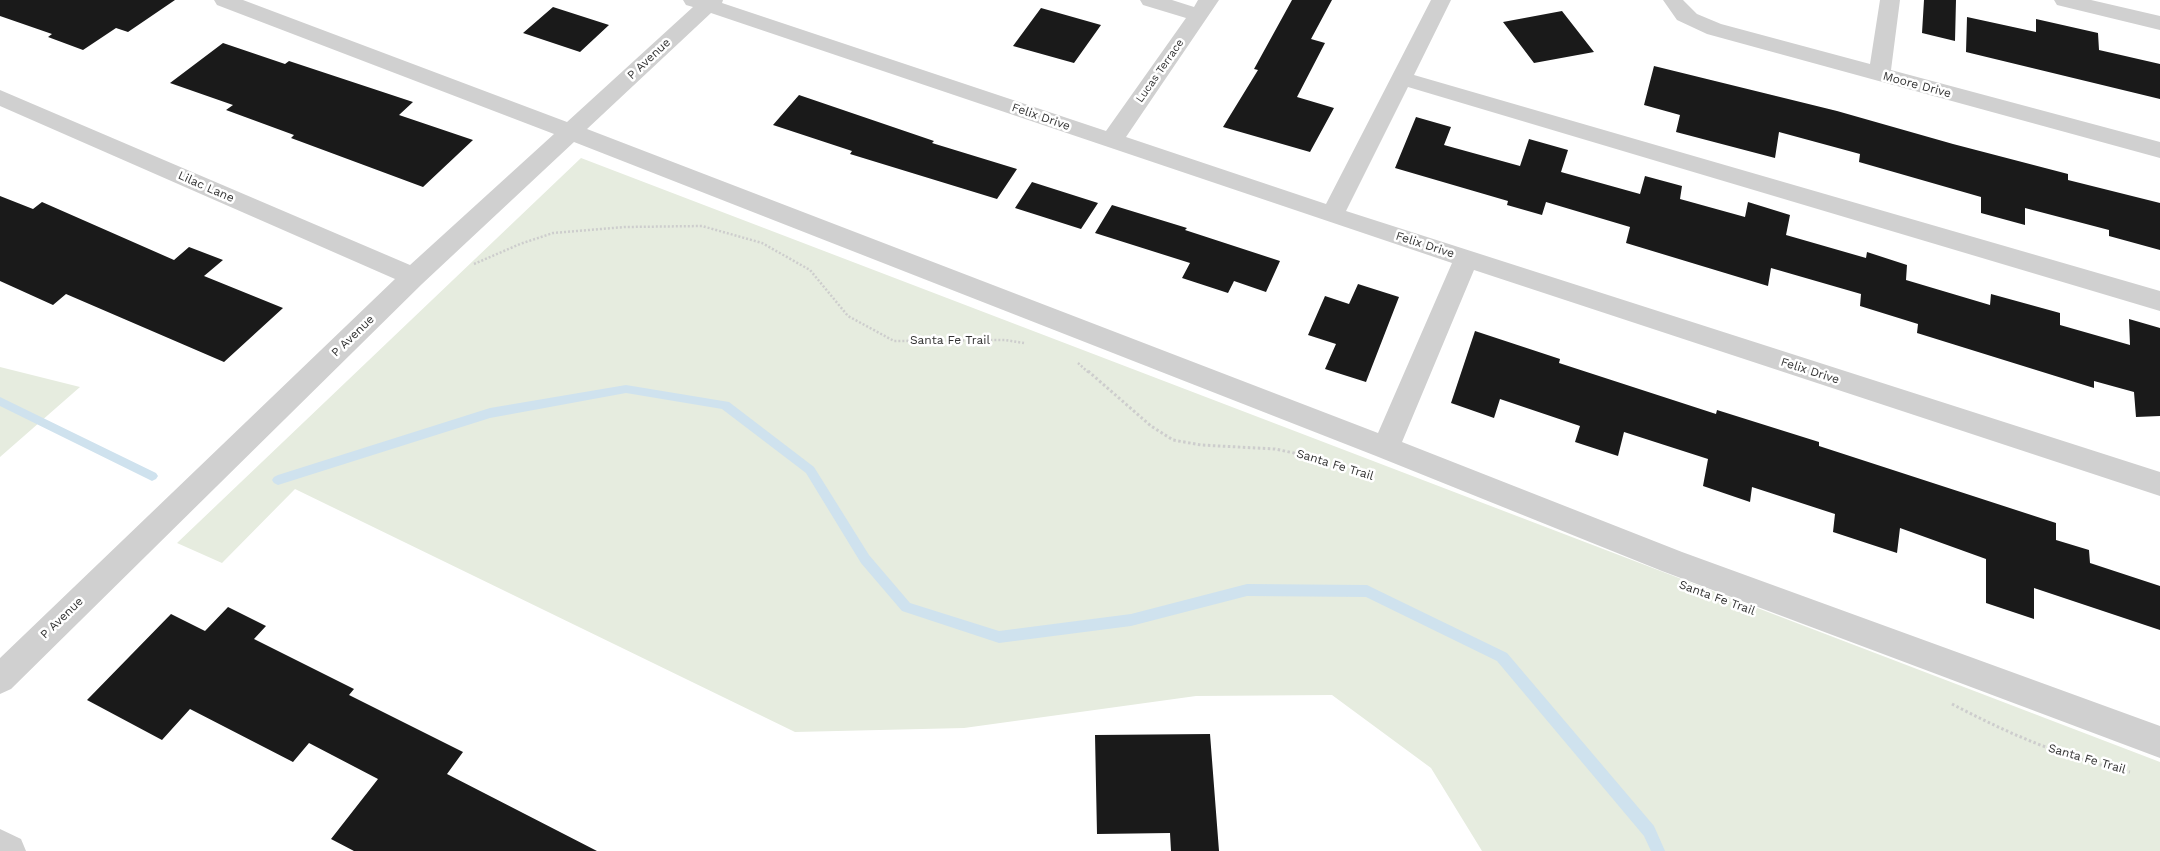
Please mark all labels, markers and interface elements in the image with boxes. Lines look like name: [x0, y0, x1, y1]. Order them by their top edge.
street label: P Avenue: [624, 35, 674, 83]
street label: Lucas Terrace: [1133, 37, 1187, 105]
street label: Moore Drive: [1881, 69, 1953, 101]
street label: Felix Drive: [1010, 100, 1072, 134]
street label: Lilac Lane: [176, 168, 236, 206]
street label: Felix Drive: [1394, 229, 1456, 261]
street label: P Avenue: [329, 312, 377, 360]
street label: Santa Fe Trail: [910, 333, 990, 347]
street label: Felix Drive: [1779, 355, 1841, 387]
street label: Santa Fe Trail: [1295, 446, 1375, 484]
street label: Santa Fe Trail: [1677, 578, 1757, 618]
street label: P Avenue: [38, 594, 86, 642]
street label: Santa Fe Trail: [2047, 741, 2127, 777]

